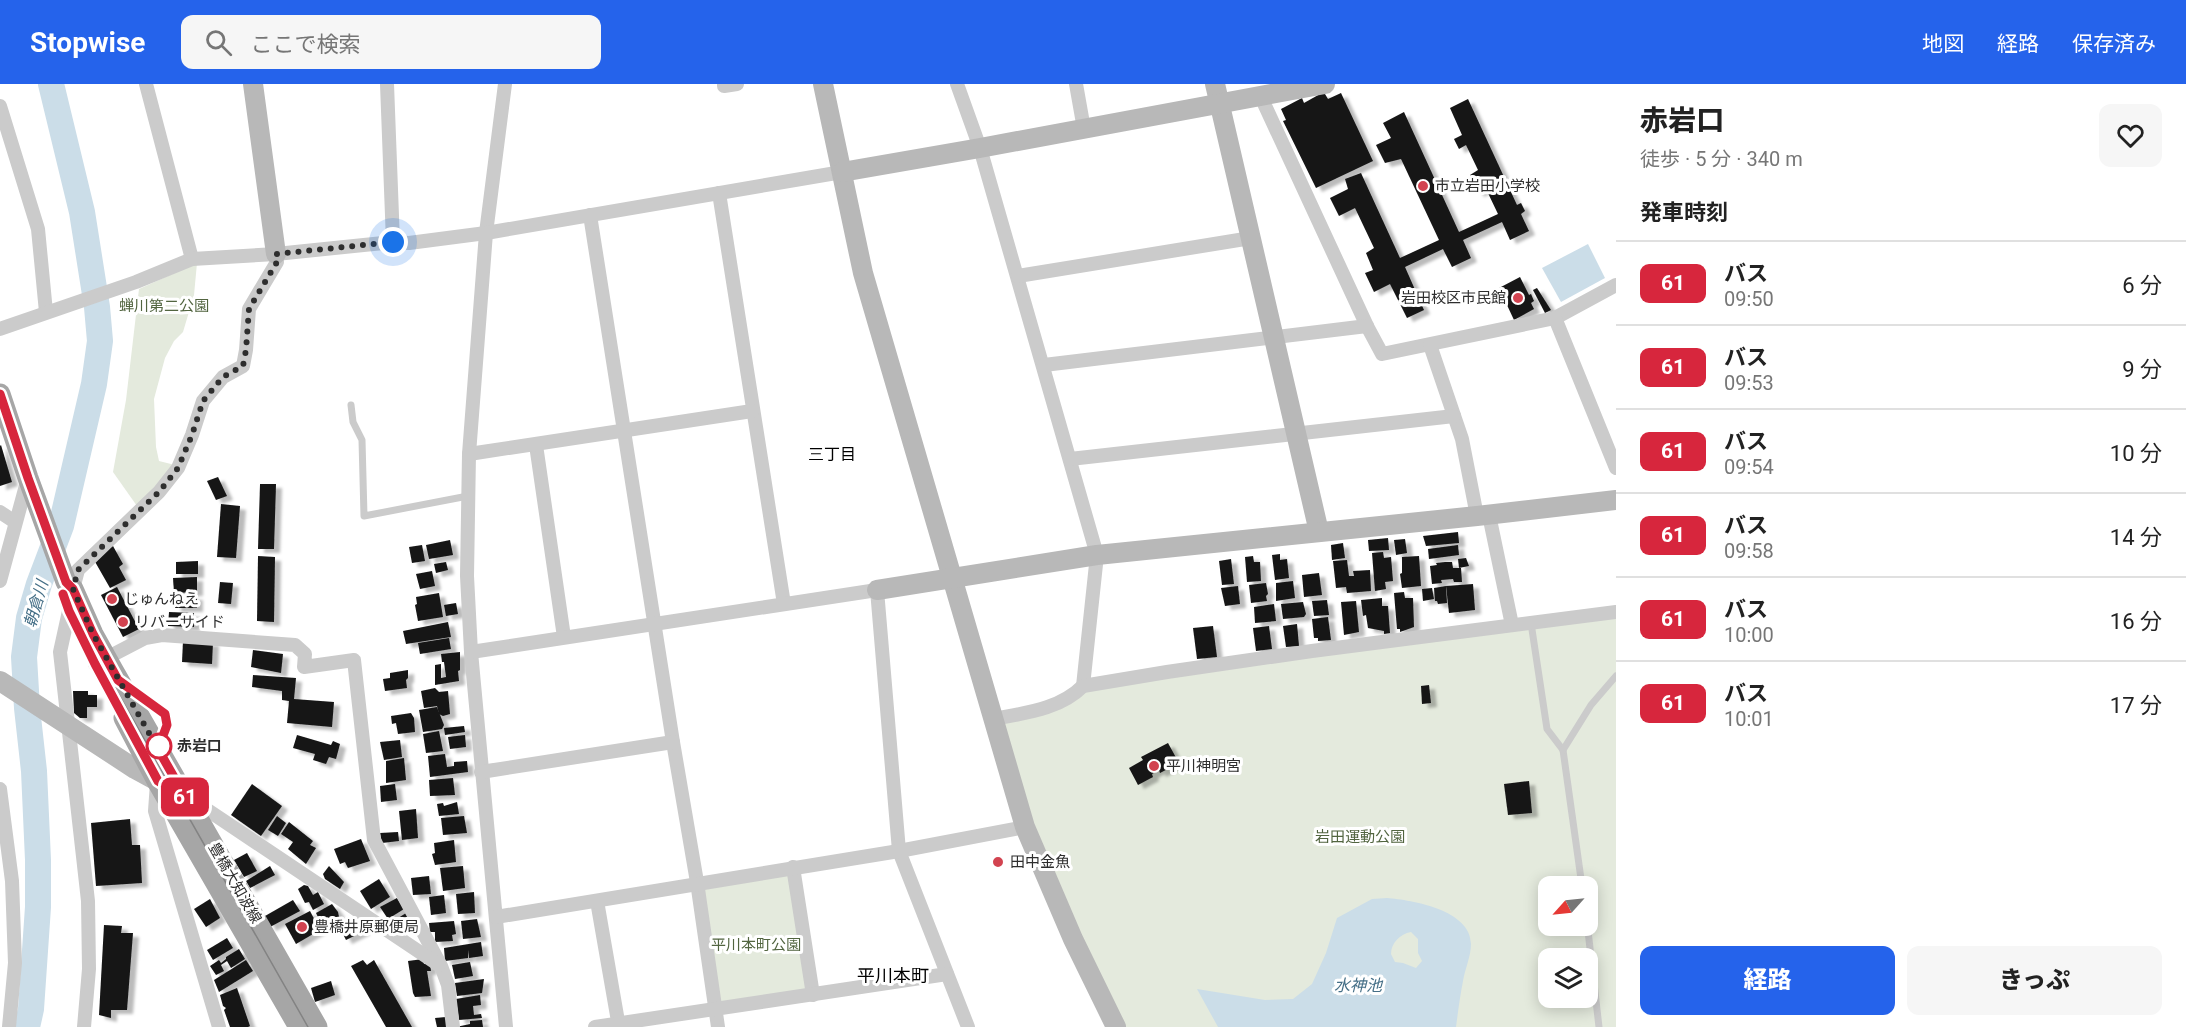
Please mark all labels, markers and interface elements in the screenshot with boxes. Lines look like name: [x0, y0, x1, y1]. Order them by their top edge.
search box: [181, 15, 601, 69]
text: Stopwise: [30, 26, 145, 59]
icon: search: [202, 26, 235, 59]
text: ここで検索: [250, 32, 360, 57]
text: 地図: [1922, 32, 1964, 56]
text: 経路: [1997, 32, 2039, 56]
text: 保存済み: [2072, 32, 2156, 56]
text: 赤岩口: [1640, 104, 1724, 137]
button: heart: [2099, 104, 2162, 167]
text: 徒歩 · 5 分 · 340 m: [1640, 147, 1803, 171]
place label: 市立岩田小学校: [1435, 177, 1540, 195]
marker: 市立岩田小学校: [1416, 179, 1430, 193]
text: 発車時刻: [1640, 200, 1728, 225]
your location: [378, 227, 408, 257]
text: バス: [1724, 261, 1768, 286]
text: 61: [1661, 271, 1685, 295]
text: 6 分: [2122, 273, 2162, 298]
text: 09:50: [1724, 287, 1774, 311]
place label: 岩田校区市民館: [1401, 289, 1506, 307]
marker: 岩田校区市民館: [1511, 291, 1525, 305]
park label: 蝉川第二公園: [119, 297, 209, 315]
text: バス: [1724, 345, 1768, 370]
text: 61: [1661, 355, 1685, 379]
text: 9 分: [2122, 357, 2162, 382]
text: 09:53: [1724, 371, 1774, 395]
text: バス: [1724, 429, 1768, 454]
text: 61: [1661, 439, 1685, 463]
text: 10 分: [2110, 441, 2162, 466]
district label: 三丁目: [808, 445, 856, 464]
text: 09:54: [1724, 455, 1774, 479]
text: バス: [1724, 513, 1768, 538]
text: 61: [1661, 523, 1685, 547]
text: 14 分: [2110, 525, 2162, 550]
text: 09:58: [1724, 539, 1774, 563]
water label: 朝倉川: [20, 576, 52, 630]
place label: じゅんねえ: [124, 590, 199, 608]
marker: じゅんねえ: [105, 592, 119, 606]
text: バス: [1724, 597, 1768, 622]
text: 61: [1661, 607, 1685, 631]
text: 16 分: [2110, 609, 2162, 634]
place label: リバーサイド: [135, 613, 225, 631]
marker: リバーサイド: [116, 615, 130, 629]
text: 10:00: [1724, 623, 1774, 647]
text: バス: [1724, 681, 1768, 706]
text: 61: [1661, 691, 1685, 715]
text: 17 分: [2110, 693, 2162, 718]
text: 10:01: [1724, 707, 1774, 731]
marker: 赤岩口: [146, 733, 172, 759]
place label: 赤岩口: [177, 737, 222, 755]
place label: 平川神明宮: [1166, 757, 1241, 775]
marker: 平川神明宮: [1147, 759, 1161, 773]
line badge: 61: [158, 778, 212, 816]
text: 61: [173, 785, 197, 809]
park label: 岩田運動公園: [1315, 828, 1405, 846]
street label: 豊橋大知波線: [205, 840, 265, 926]
place label: 田中金魚: [1010, 853, 1070, 871]
marker: 田中金魚: [991, 855, 1005, 869]
north arrow: [1538, 876, 1598, 936]
map controls: [1538, 876, 1598, 1008]
place label: 豊橋井原郵便局: [314, 918, 419, 936]
marker: 豊橋井原郵便局: [295, 920, 309, 934]
park label: 平川本町公園: [711, 936, 801, 954]
button: 経路: [1640, 946, 1895, 1015]
button: きっぷ: [1907, 946, 2162, 1015]
button: layers: [1538, 948, 1598, 1008]
district label: 平川本町: [857, 965, 929, 986]
water label: 水神池: [1334, 976, 1384, 995]

